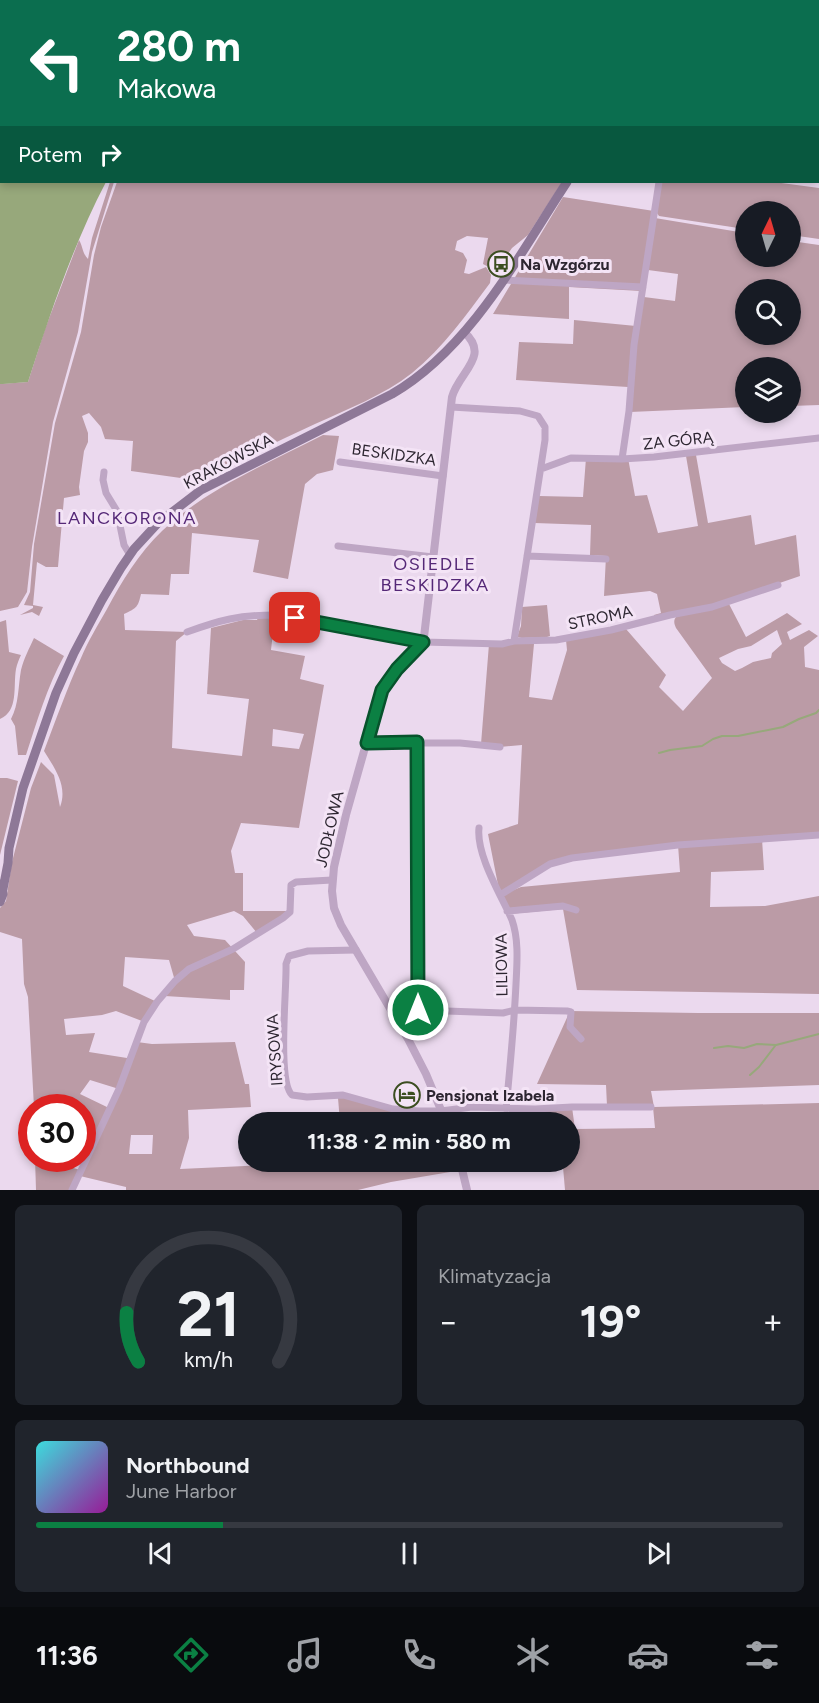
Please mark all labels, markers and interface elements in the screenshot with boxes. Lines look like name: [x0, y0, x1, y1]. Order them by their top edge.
text: 280 m: [117, 21, 241, 72]
icon: left: [18, 24, 96, 102]
text: Makowa: [117, 72, 216, 105]
icon: right: [94, 138, 127, 171]
text: Potem: [18, 141, 82, 168]
north arrow: [735, 201, 801, 267]
map controls: [735, 201, 801, 423]
bus stop icon: Na Wzgórzu: [486, 249, 516, 279]
place label: Na Wzgórzu: [520, 255, 610, 274]
button: search: [735, 279, 801, 345]
button: layers: [735, 357, 801, 423]
street label: ZA GÓRĄ: [642, 427, 715, 454]
street label: KRAKOWSKA: [180, 430, 276, 493]
street label: BESKIDZKA: [351, 439, 438, 470]
district label: LANCKORONA: [57, 507, 197, 529]
district label: OSIEDLE BESKIDZKA: [380, 553, 490, 596]
pin: [269, 592, 320, 643]
icon: arrive: [278, 601, 311, 634]
street label: STROMA: [566, 601, 634, 634]
street label: JODŁOWA: [311, 789, 348, 869]
street label: LILIOWA: [491, 933, 512, 997]
position arrow: [386, 978, 450, 1042]
street label: IRYSOWA: [263, 1013, 286, 1086]
hotel icon: Pensjonat Izabela: [392, 1080, 422, 1110]
place label: Pensjonat Izabela: [426, 1086, 554, 1105]
speed limit sign: 30: [18, 1094, 96, 1172]
text: 11:38 · 2 min · 580 m: [307, 1128, 511, 1155]
text: Klimatyzacja: [438, 1264, 551, 1288]
text: 21: [177, 1277, 240, 1352]
text: 19°: [579, 1294, 642, 1348]
text: −: [438, 1302, 459, 1341]
text: +: [762, 1302, 783, 1341]
text: km/h: [184, 1347, 233, 1372]
text: Northbound: [126, 1452, 250, 1479]
text: June Harbor: [126, 1479, 237, 1503]
icon: previous: [144, 1537, 177, 1570]
icon: pause: [393, 1537, 426, 1570]
icon: next: [642, 1537, 675, 1570]
icon: directions: [170, 1634, 212, 1676]
icon: music: [284, 1634, 326, 1676]
icon: phone: [398, 1634, 440, 1676]
icon: climate: [512, 1634, 554, 1676]
icon: car: [627, 1634, 669, 1676]
icon: filters: [741, 1634, 783, 1676]
text: 11:36: [36, 1639, 98, 1672]

